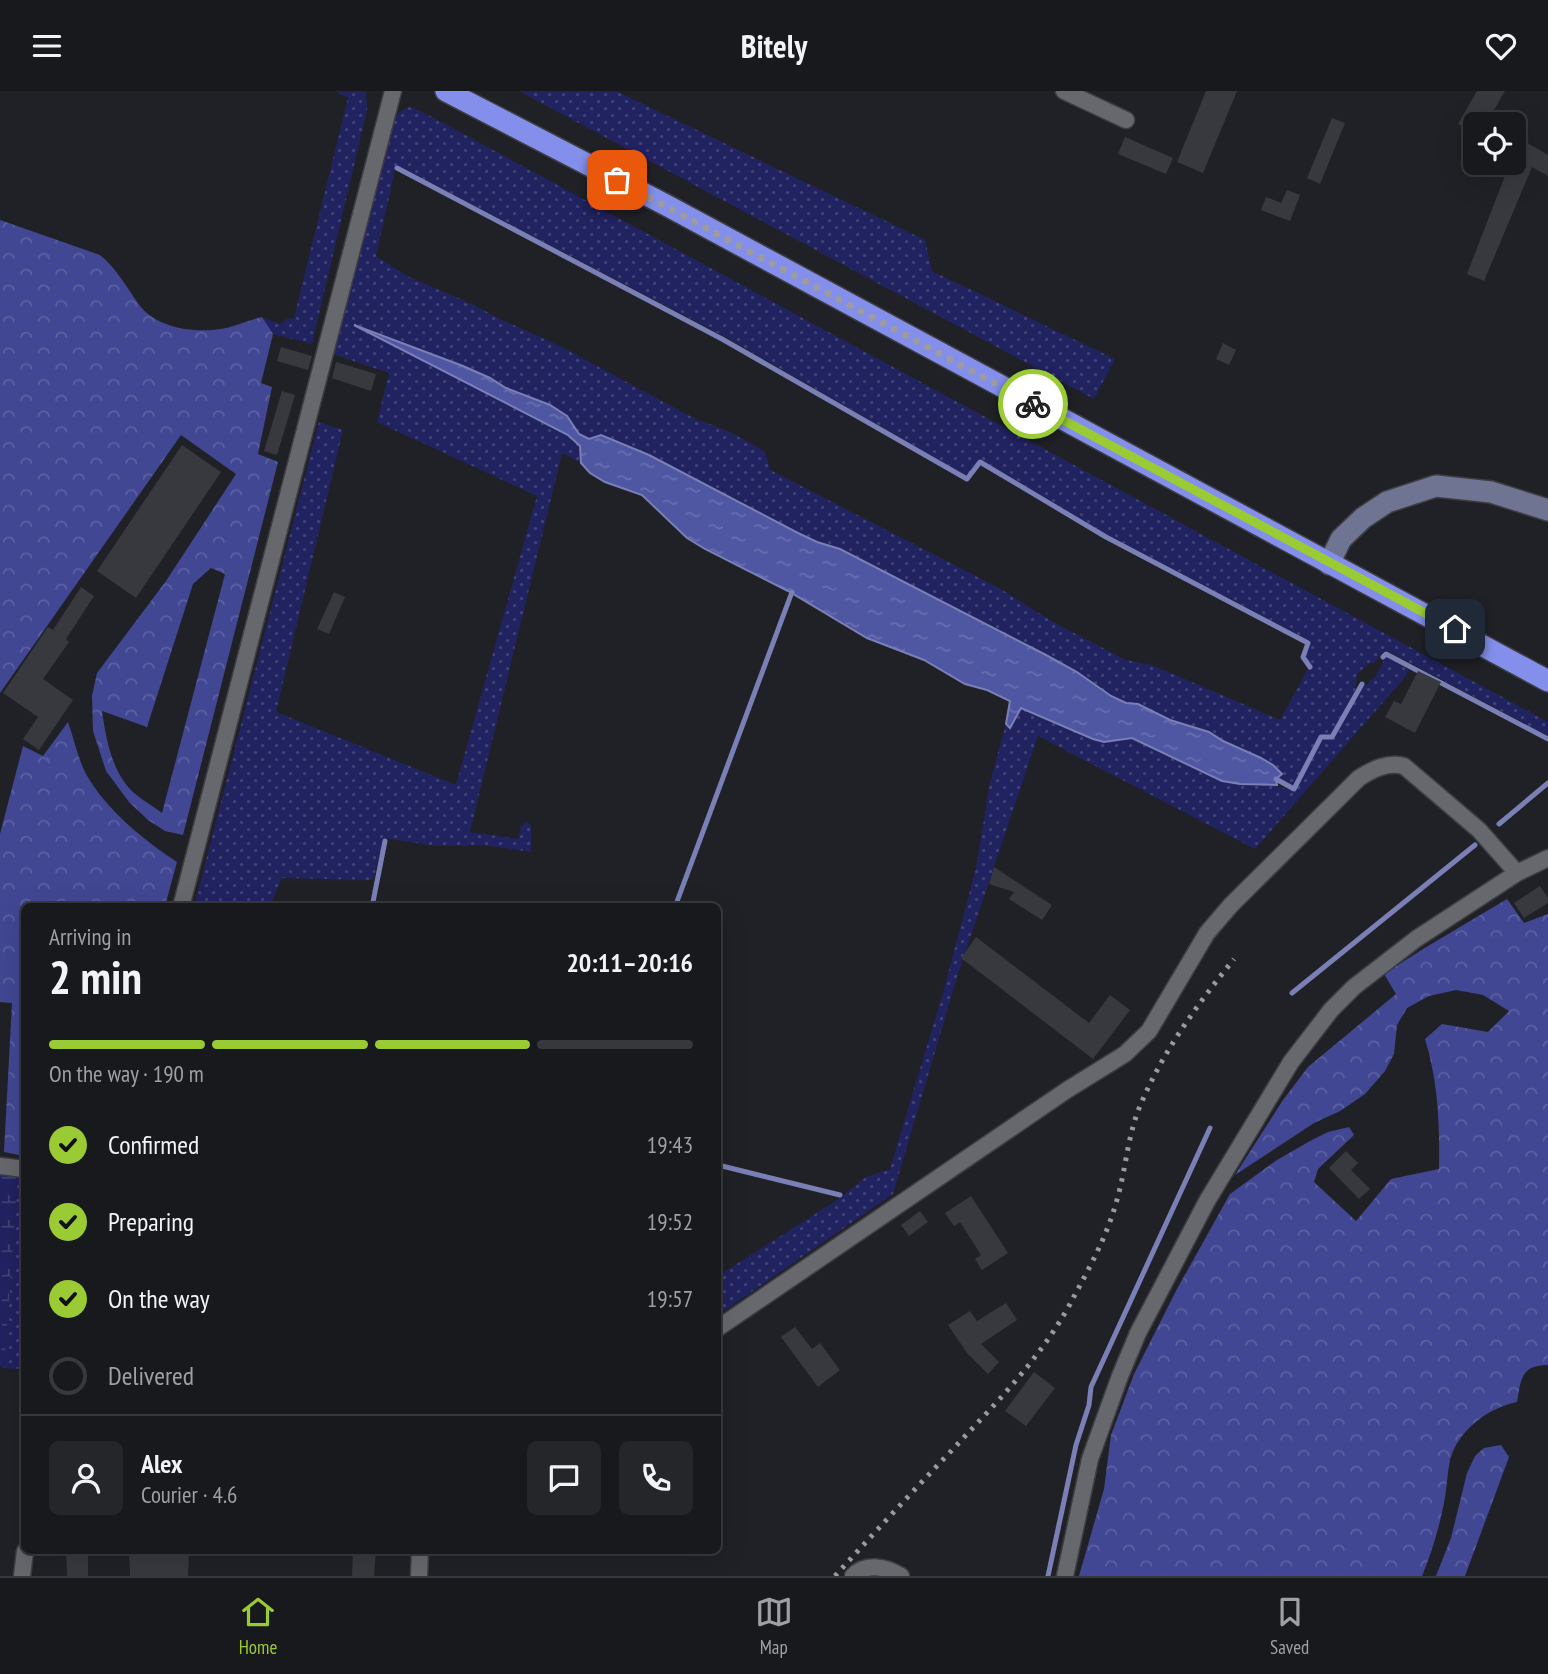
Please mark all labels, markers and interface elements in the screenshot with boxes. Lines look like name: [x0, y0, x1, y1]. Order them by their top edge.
text: Bitely: [741, 25, 807, 67]
icon: menu: [28, 27, 66, 65]
icon: heart: [1482, 27, 1520, 65]
map controls: [1463, 112, 1526, 175]
button: locate: [1463, 112, 1526, 175]
pin: [587, 150, 647, 210]
icon: bag: [598, 161, 636, 199]
courier: [998, 369, 1068, 439]
icon: bike: [1014, 385, 1052, 423]
pin: [1425, 599, 1485, 659]
icon: home: [1436, 610, 1474, 648]
text: Arriving in: [49, 922, 131, 951]
text: 20:11–20:16: [566, 946, 693, 979]
text: 2 min: [49, 947, 142, 1007]
text: On the way · 190 m: [49, 1059, 204, 1088]
icon: check: [49, 1126, 87, 1164]
text: Confirmed: [108, 1128, 199, 1161]
text: 19:43: [647, 1130, 693, 1159]
icon: check: [49, 1203, 87, 1241]
text: Preparing: [108, 1205, 194, 1238]
text: 19:52: [647, 1207, 693, 1236]
icon: check: [49, 1280, 87, 1318]
text: On the way: [108, 1282, 210, 1315]
text: 19:57: [647, 1284, 693, 1313]
text: Delivered: [108, 1359, 194, 1392]
button: person: [49, 1441, 123, 1515]
button: chat: [527, 1441, 601, 1515]
button: phone: [619, 1441, 693, 1515]
text: Alex: [141, 1447, 182, 1480]
text: Courier · 4.6: [141, 1480, 237, 1509]
tab: Home: [239, 1593, 277, 1659]
tab: Map: [755, 1593, 793, 1659]
tab: Saved: [1270, 1593, 1309, 1659]

